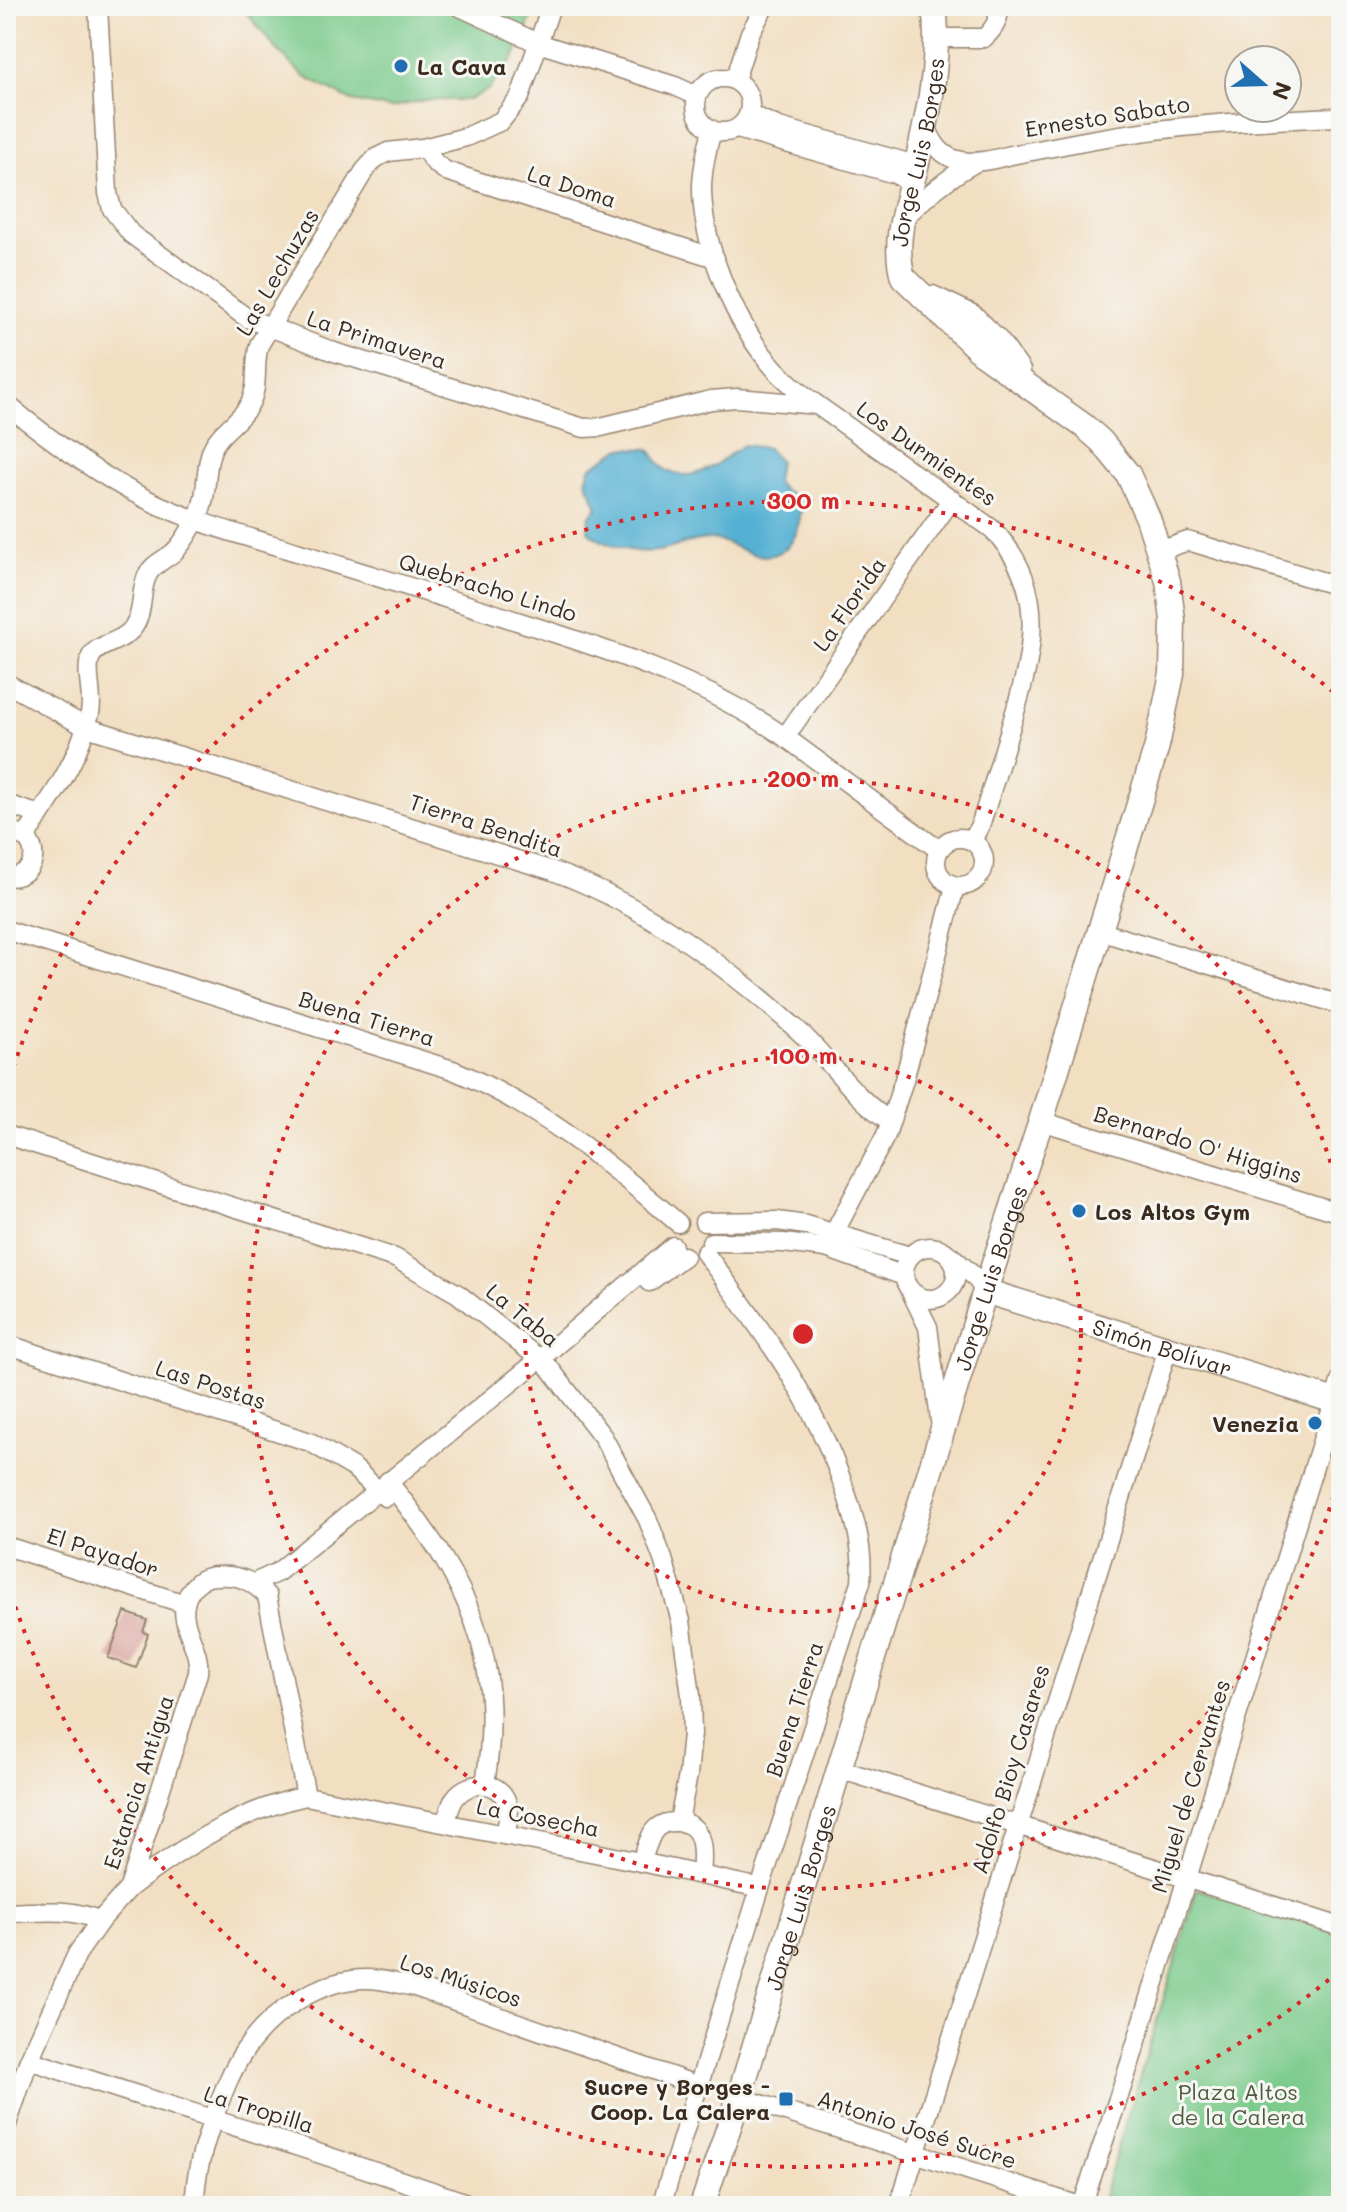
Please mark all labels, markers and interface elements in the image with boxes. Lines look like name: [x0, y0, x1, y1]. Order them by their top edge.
north arrow: [1223, 44, 1303, 124]
place label: La Cava: [417, 52, 506, 81]
marker: La Cava: [392, 57, 410, 75]
street label: Jorge Luis Borges: [885, 57, 950, 248]
text: N: [1266, 78, 1299, 104]
street label: Ernesto Sabato: [1023, 89, 1191, 143]
street label: La Doma: [524, 158, 620, 214]
street label: Las Lechuzas: [229, 203, 325, 341]
street label: La Primavera: [304, 303, 450, 375]
street label: Los Durmientes: [851, 394, 1003, 512]
text: 300 m: [767, 484, 839, 515]
street label: Quebracho Lindo: [396, 546, 580, 628]
street label: La Florida: [806, 551, 892, 657]
text: 200 m: [767, 762, 839, 793]
street label: Tierra Bendita: [406, 787, 566, 863]
street label: Buena Tierra: [296, 984, 438, 1052]
text: 100 m: [768, 1039, 838, 1070]
street label: Bernardo O' Higgins: [1090, 1099, 1306, 1189]
street label: Jorge Luis Borges: [947, 1182, 1033, 1374]
place label: Los Altos Gym: [1095, 1197, 1250, 1226]
marker: Los Altos Gym: [1070, 1202, 1088, 1220]
street label: La Taba: [480, 1277, 566, 1353]
street label: Simón Bolívar: [1089, 1311, 1236, 1382]
centre of rings: [789, 1320, 817, 1348]
street label: Las Postas: [152, 1353, 270, 1415]
place label: Venezia: [1212, 1409, 1299, 1438]
marker: Venezia: [1306, 1414, 1324, 1432]
street label: El Payador: [44, 1520, 162, 1584]
street label: Buena Tierra: [758, 1638, 830, 1780]
street label: Adolfo Bioy Casares: [964, 1661, 1056, 1877]
street label: Miguel de Cervantes: [1144, 1676, 1236, 1896]
street label: Estancia Antigua: [96, 1691, 180, 1873]
street label: La Cosecha: [474, 1791, 602, 1843]
street label: Jorge Luis Borges: [758, 1801, 842, 1994]
street label: Los Músicos: [397, 1947, 525, 2013]
place label: Sucre y Borges - Coop. La Calera: [584, 2072, 770, 2126]
park label: Plaza Altos de la Calera: [1171, 2077, 1305, 2131]
street label: La Tropilla: [200, 2079, 318, 2139]
street label: Antonio José Sucre: [814, 2083, 1020, 2175]
marker: Sucre y Borges - Coop. La Calera: [777, 2090, 795, 2108]

